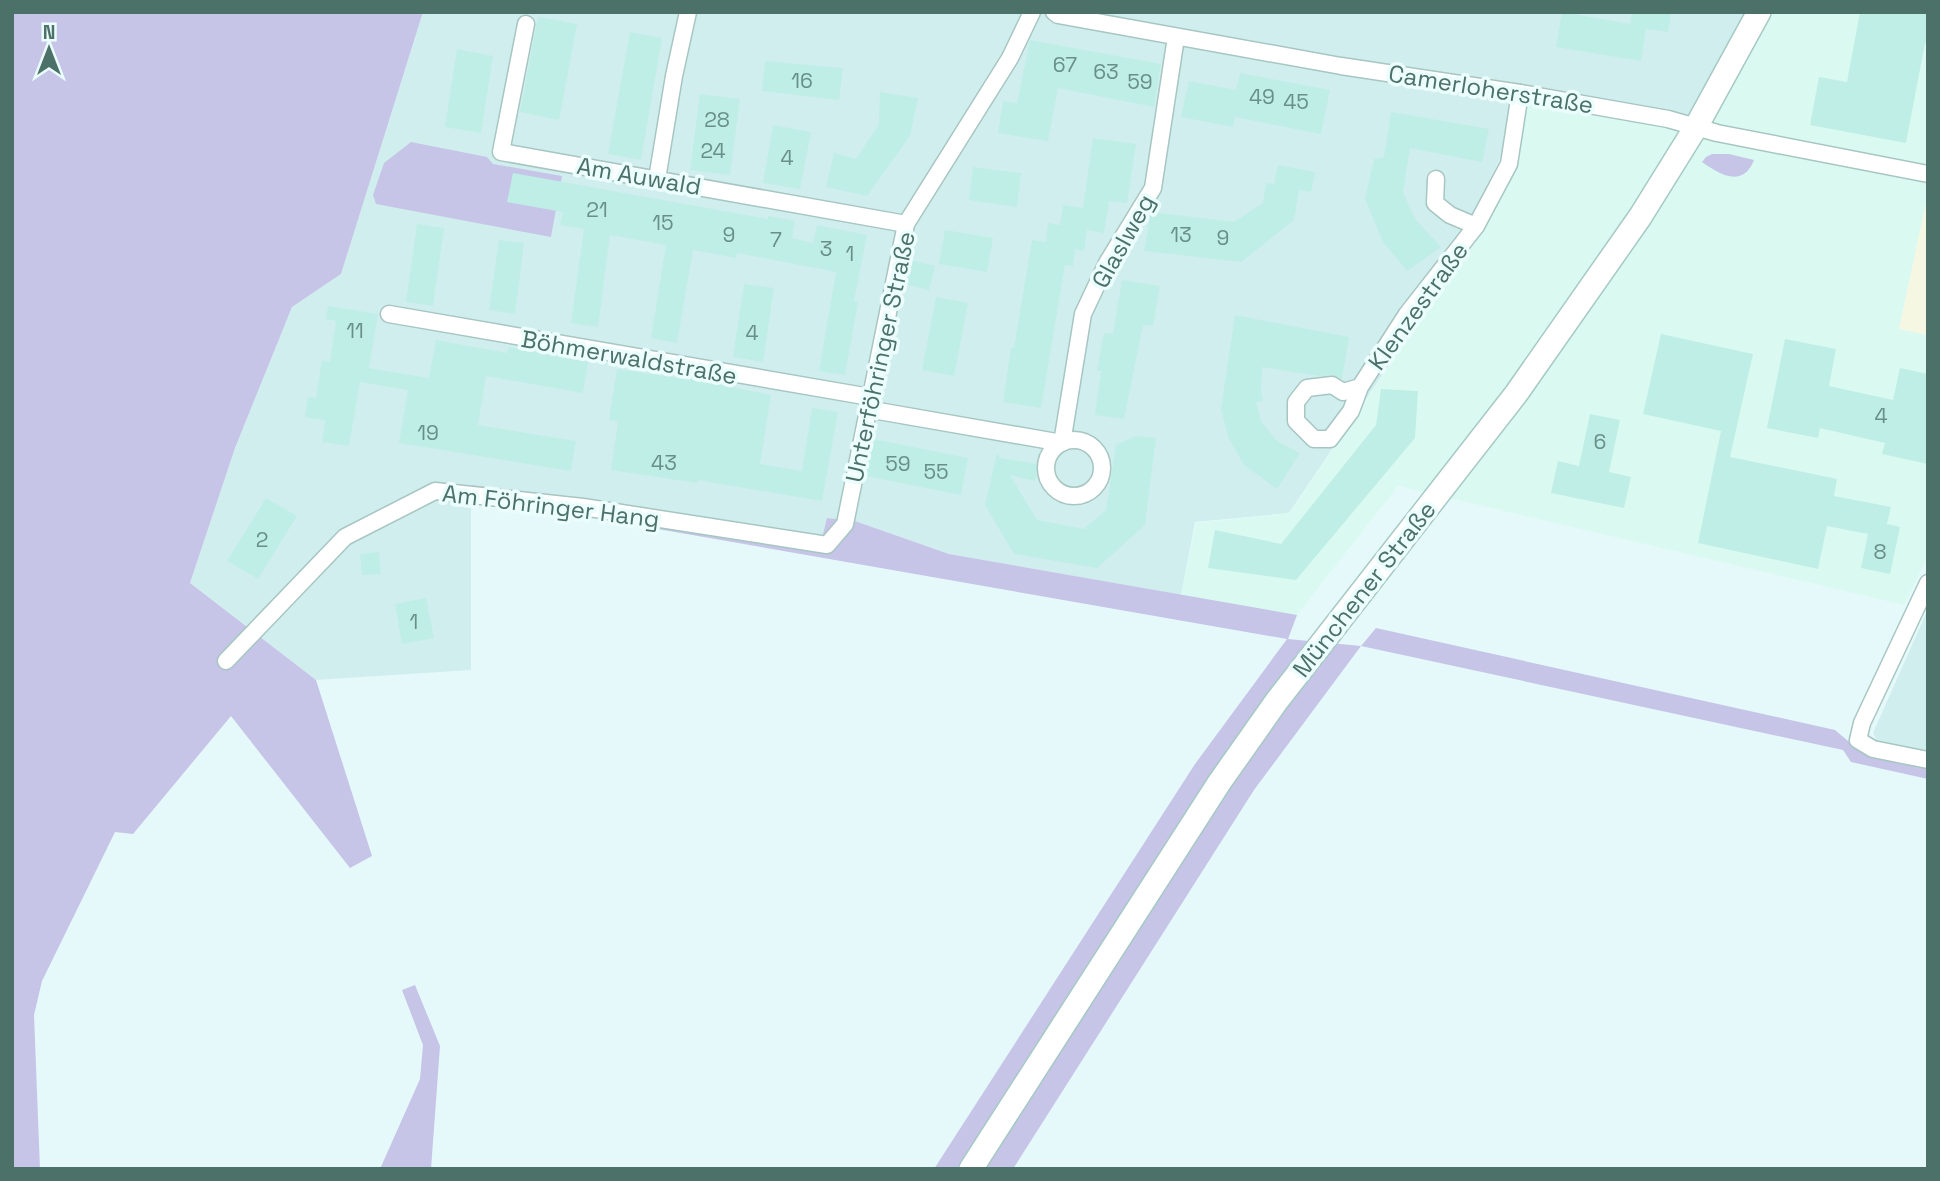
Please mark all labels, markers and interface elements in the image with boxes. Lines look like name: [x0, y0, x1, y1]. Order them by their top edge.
north arrow: [14, 14, 84, 84]
text: N: [43, 20, 55, 45]
house number: 67: [1053, 51, 1077, 78]
house number: 63: [1093, 58, 1119, 85]
street label: Camerloherstraße: [1387, 58, 1595, 120]
house number: 16: [791, 67, 813, 94]
house number: 59: [1127, 68, 1153, 95]
house number: 49: [1249, 83, 1275, 110]
house number: 45: [1283, 88, 1309, 115]
house number: 28: [704, 106, 730, 133]
house number: 24: [700, 137, 726, 164]
house number: 4: [780, 144, 794, 171]
street label: Am Auwald: [574, 150, 704, 202]
street label: Glaslweg: [1085, 189, 1161, 293]
house number: 21: [586, 196, 608, 223]
house number: 15: [652, 209, 674, 236]
house number: 9: [723, 221, 735, 248]
house number: 13: [1170, 221, 1192, 248]
house number: 9: [1217, 224, 1229, 251]
house number: 7: [770, 226, 782, 253]
street label: Unterföhringer Straße: [838, 229, 922, 485]
house number: 3: [820, 235, 832, 262]
street label: Klenzestraße: [1361, 236, 1475, 376]
house number: 1: [846, 240, 854, 267]
house number: 11: [346, 317, 364, 344]
house number: 4: [745, 319, 759, 346]
street label: Böhmerwaldstraße: [519, 323, 739, 391]
house number: 4: [1874, 402, 1888, 429]
house number: 19: [417, 419, 439, 446]
house number: 6: [1594, 428, 1606, 455]
house number: 43: [651, 449, 677, 476]
house number: 59: [885, 450, 911, 477]
house number: 55: [923, 458, 949, 485]
street label: Am Föhringer Hang: [441, 477, 661, 535]
street label: Münchener Straße: [1286, 495, 1442, 683]
house number: 2: [256, 526, 268, 553]
house number: 8: [1873, 538, 1887, 565]
house number: 1: [410, 608, 418, 635]

